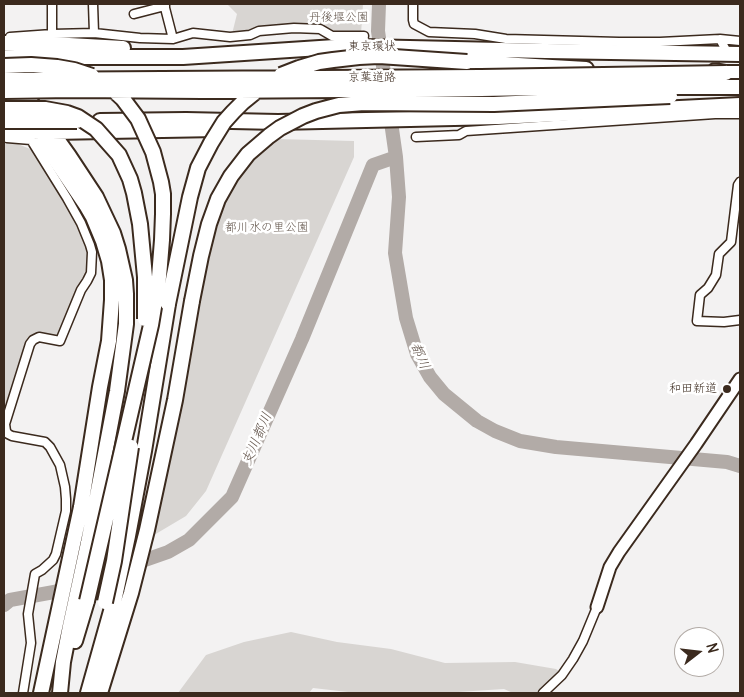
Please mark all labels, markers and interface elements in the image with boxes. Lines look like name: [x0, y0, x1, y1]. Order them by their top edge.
park label: 丹後堰公園: [309, 11, 369, 25]
street label: 東京環状: [348, 40, 396, 54]
street label: 京葉道路: [348, 71, 396, 85]
park label: 都川水の里公園: [225, 221, 309, 235]
water label: 都川: [407, 340, 433, 372]
place label: 和田新道: [669, 382, 717, 396]
marker: 和田新道: [721, 383, 733, 395]
water label: 支川都川: [238, 410, 276, 468]
north arrow: [674, 627, 724, 677]
text: N: [702, 641, 722, 655]

